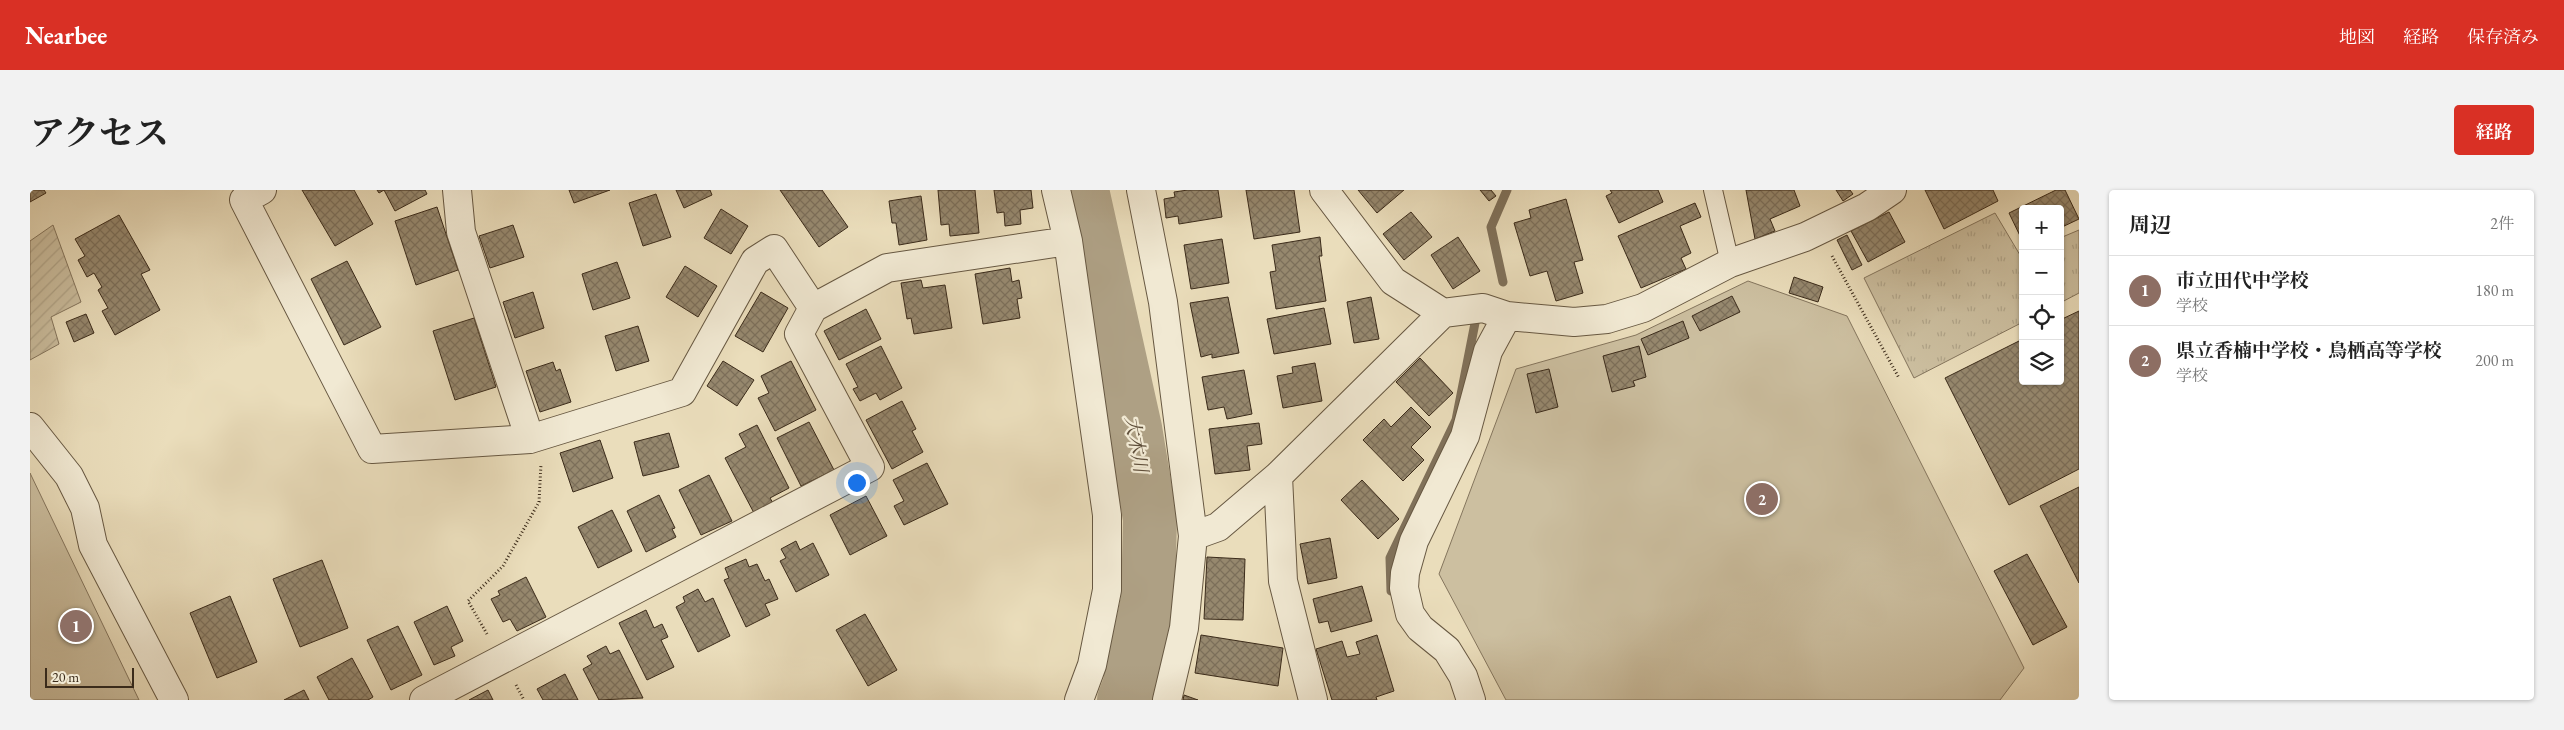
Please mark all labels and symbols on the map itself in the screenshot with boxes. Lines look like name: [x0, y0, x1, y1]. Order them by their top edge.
water label: 大木川: [1119, 414, 1154, 476]
your location: [844, 470, 870, 496]
pin: 2: [1746, 480, 1778, 518]
pin: 1: [60, 607, 92, 645]
scale bar: [45, 665, 134, 688]

